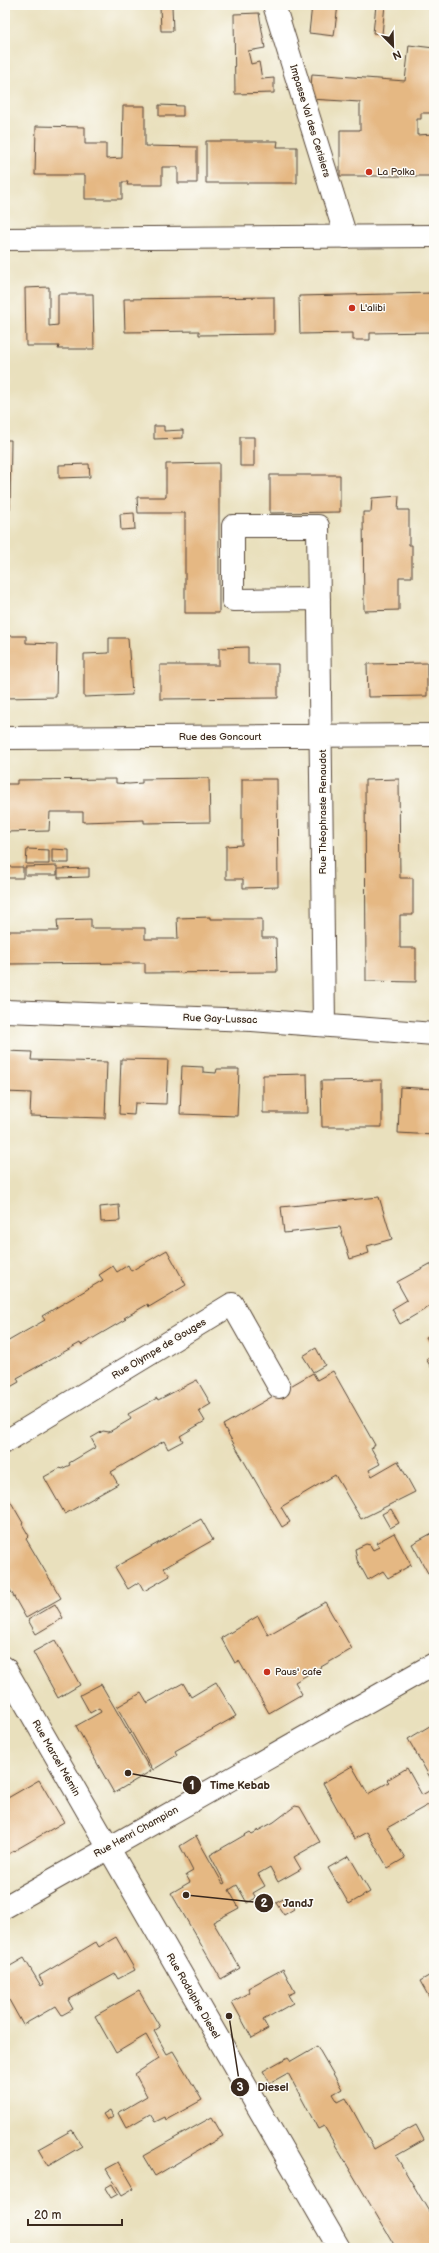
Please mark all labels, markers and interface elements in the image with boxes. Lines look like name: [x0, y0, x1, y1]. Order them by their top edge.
north arrow: [373, 26, 413, 66]
text: N: [390, 47, 403, 62]
street label: Impasse Val des Cerisiers: [287, 63, 333, 179]
place label: La Polka: [377, 166, 415, 178]
marker: La Polka: [364, 167, 374, 177]
place label: L'alibi: [360, 302, 385, 314]
marker: L'alibi: [347, 303, 357, 313]
street label: Rue des Goncourt: [179, 731, 261, 743]
street label: Rue Théophraste Renaudot: [317, 750, 329, 875]
street label: Rue Gay-Lussac: [182, 1012, 258, 1026]
street label: Rue Olympe de Gouges: [110, 1316, 208, 1382]
place label: Paus' cafe: [275, 1666, 322, 1678]
marker: Paus' cafe: [262, 1667, 272, 1677]
street label: Rue Marcel Mémin: [29, 1718, 83, 1799]
callout: Time Kebab: [182, 1773, 278, 1796]
text: 1: [189, 1778, 195, 1793]
text: Time Kebab: [210, 1779, 270, 1792]
street label: Rue Henri Champion: [92, 1804, 181, 1860]
callout: JandJ: [254, 1891, 321, 1914]
text: 2: [260, 1896, 268, 1911]
text: JandJ: [283, 1897, 314, 1910]
street label: Rue Rodolphe Diesel: [164, 1951, 222, 2041]
callout: Diesel: [230, 2075, 297, 2098]
text: 3: [236, 2080, 244, 2095]
text: Diesel: [257, 2081, 289, 2094]
scale bar: [28, 2201, 122, 2227]
text: 20 m: [34, 2208, 61, 2223]

